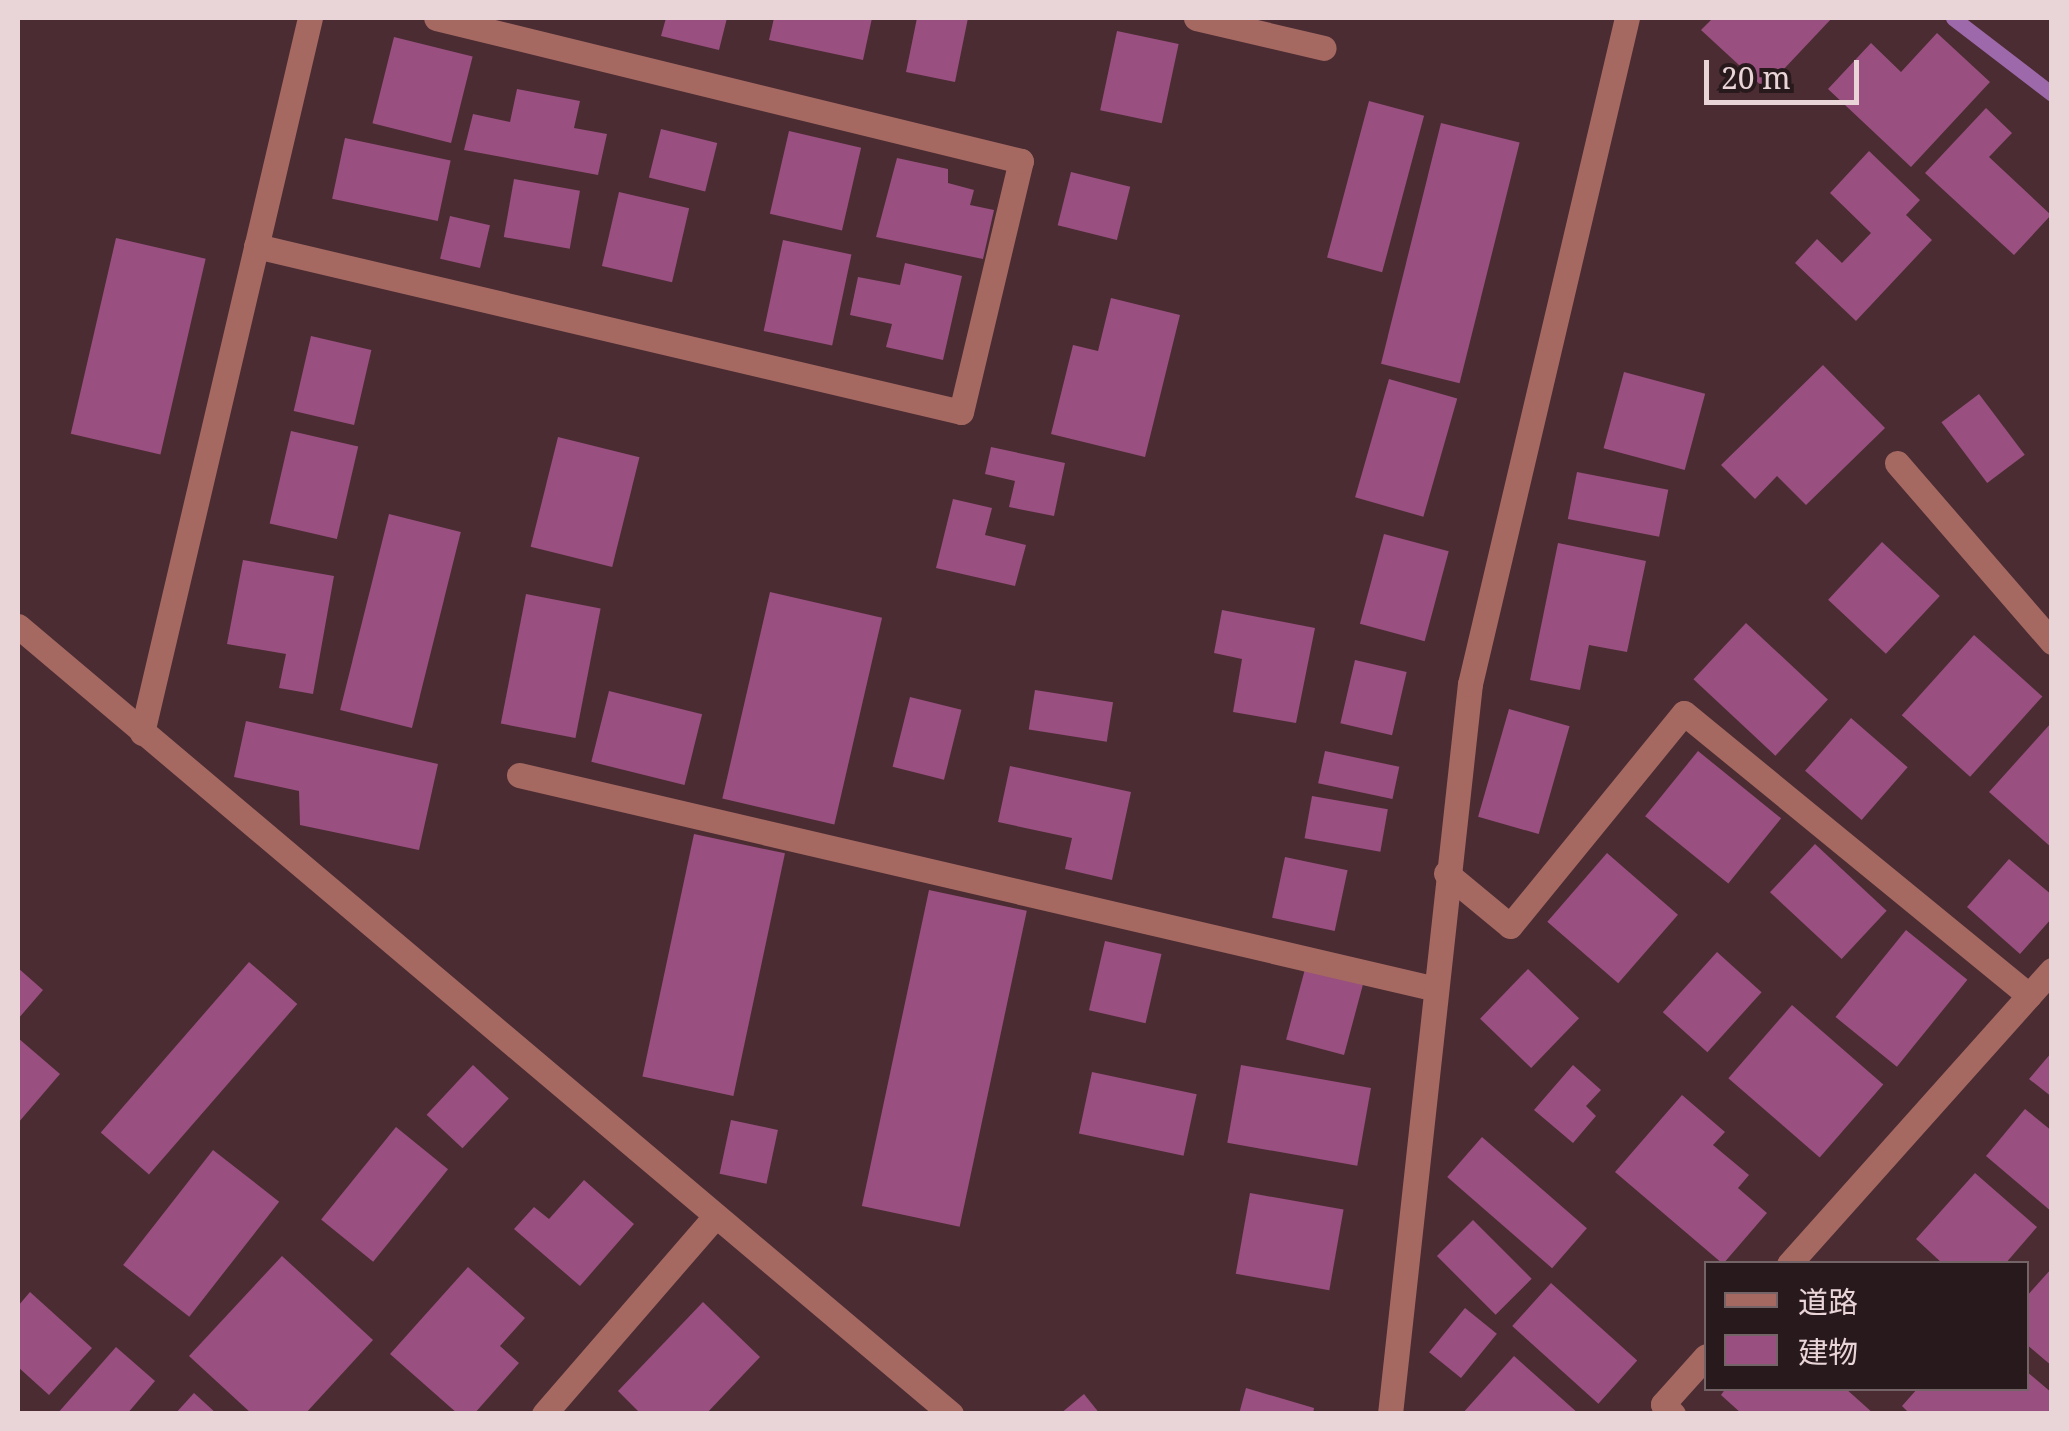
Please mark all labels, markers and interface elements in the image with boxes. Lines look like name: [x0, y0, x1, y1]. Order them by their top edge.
scale bar: [1709, 40, 1864, 102]
text: 20 m: [1721, 57, 1791, 98]
legend: [1704, 1261, 2029, 1391]
text: 道路: [1798, 1281, 1858, 1322]
text: 建物: [1798, 1331, 1858, 1372]

